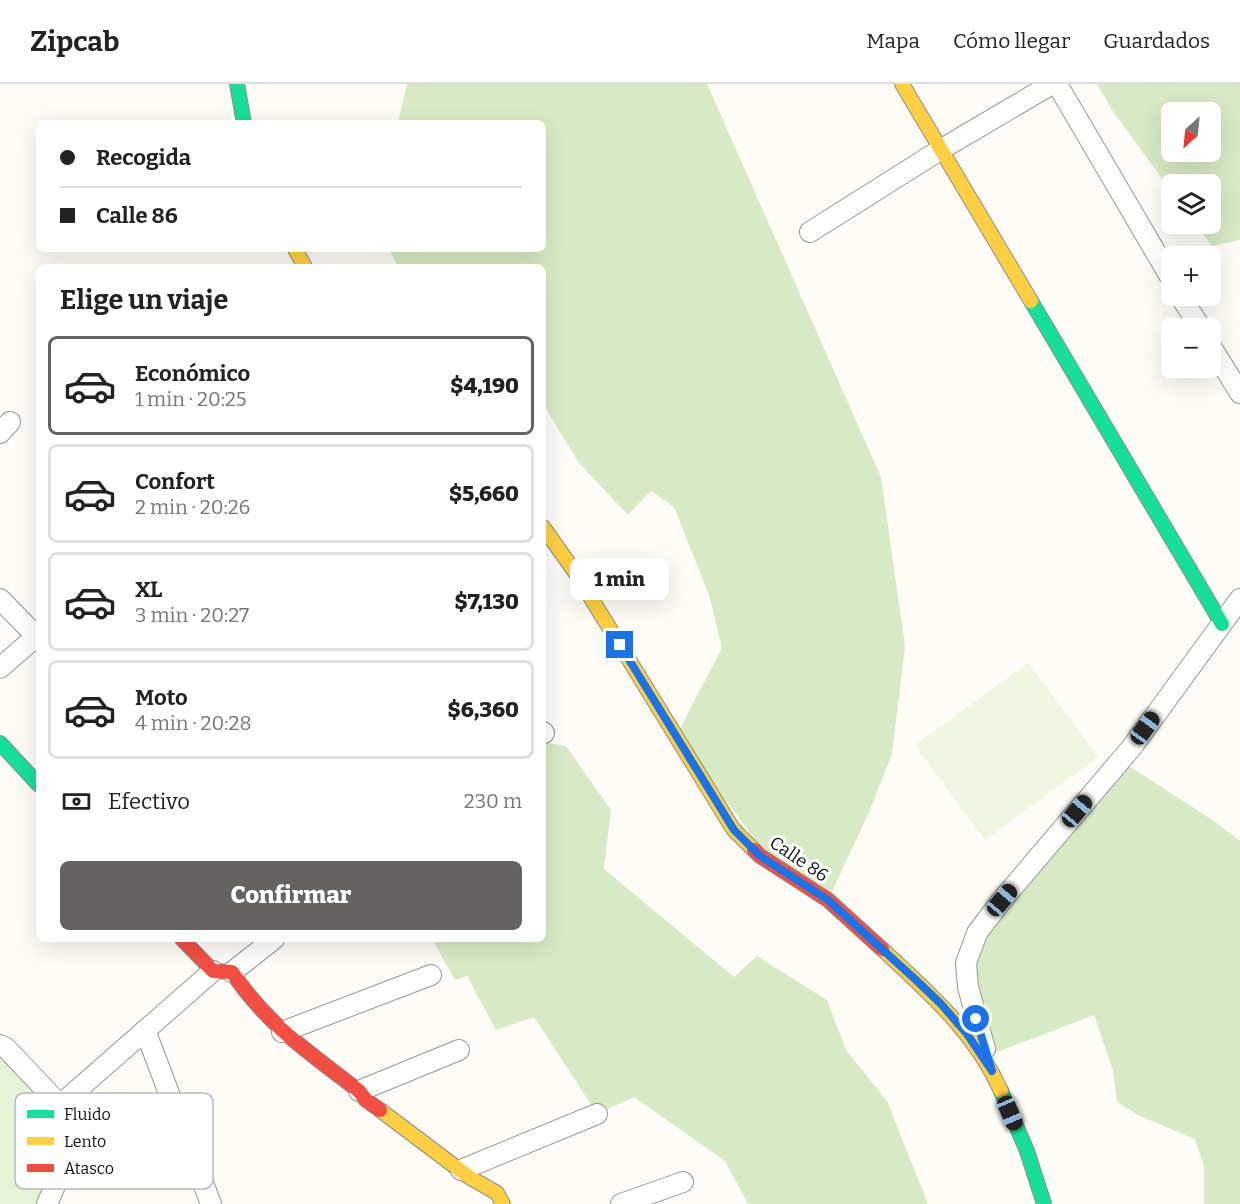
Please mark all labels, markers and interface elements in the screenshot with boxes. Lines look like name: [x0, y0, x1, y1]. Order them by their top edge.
text: Zipcab: [30, 25, 119, 58]
text: Mapa: [866, 28, 920, 54]
text: Cómo llegar: [953, 28, 1070, 54]
text: Guardados: [1103, 28, 1210, 54]
north arrow: [1161, 102, 1221, 162]
map controls: [1161, 102, 1221, 378]
text: Recogida: [96, 144, 191, 171]
button: layers: [1161, 174, 1221, 234]
text: Calle 86: [96, 202, 178, 229]
button: +: [1161, 246, 1221, 306]
text: Elige un viaje: [60, 284, 228, 316]
button: −: [1161, 318, 1221, 378]
icon: car: [63, 359, 117, 413]
text: Económico: [135, 360, 250, 387]
text: $4,190: [450, 372, 519, 399]
text: 1 min · 20:25: [135, 387, 247, 411]
icon: car: [63, 467, 117, 521]
text: Confort: [135, 468, 215, 495]
text: $5,660: [449, 480, 519, 507]
text: 2 min · 20:26: [135, 495, 250, 519]
callout: 1 min: [570, 558, 670, 600]
text: 1 min: [594, 567, 645, 591]
icon: car: [63, 575, 117, 629]
text: XL: [135, 576, 162, 603]
text: $7,130: [455, 588, 519, 615]
text: 3 min · 20:27: [135, 603, 249, 627]
route end: [606, 631, 633, 658]
icon: car: [63, 683, 117, 737]
text: Moto: [135, 684, 188, 711]
text: $6,360: [448, 696, 519, 723]
car: [1127, 708, 1163, 748]
text: 4 min · 20:28: [135, 711, 251, 735]
icon: cash: [60, 785, 93, 818]
text: Efectivo: [108, 788, 190, 815]
text: 230 m: [464, 789, 522, 813]
car: [1059, 791, 1095, 831]
street label: Calle 86: [765, 831, 833, 887]
button: Confirmar: [60, 861, 522, 930]
car: [984, 880, 1020, 920]
route start: [962, 1005, 989, 1032]
legend: [15, 1093, 213, 1189]
car: [995, 1093, 1025, 1133]
text: Fluido: [64, 1105, 111, 1124]
text: Lento: [64, 1132, 106, 1151]
text: Atasco: [64, 1159, 114, 1178]

